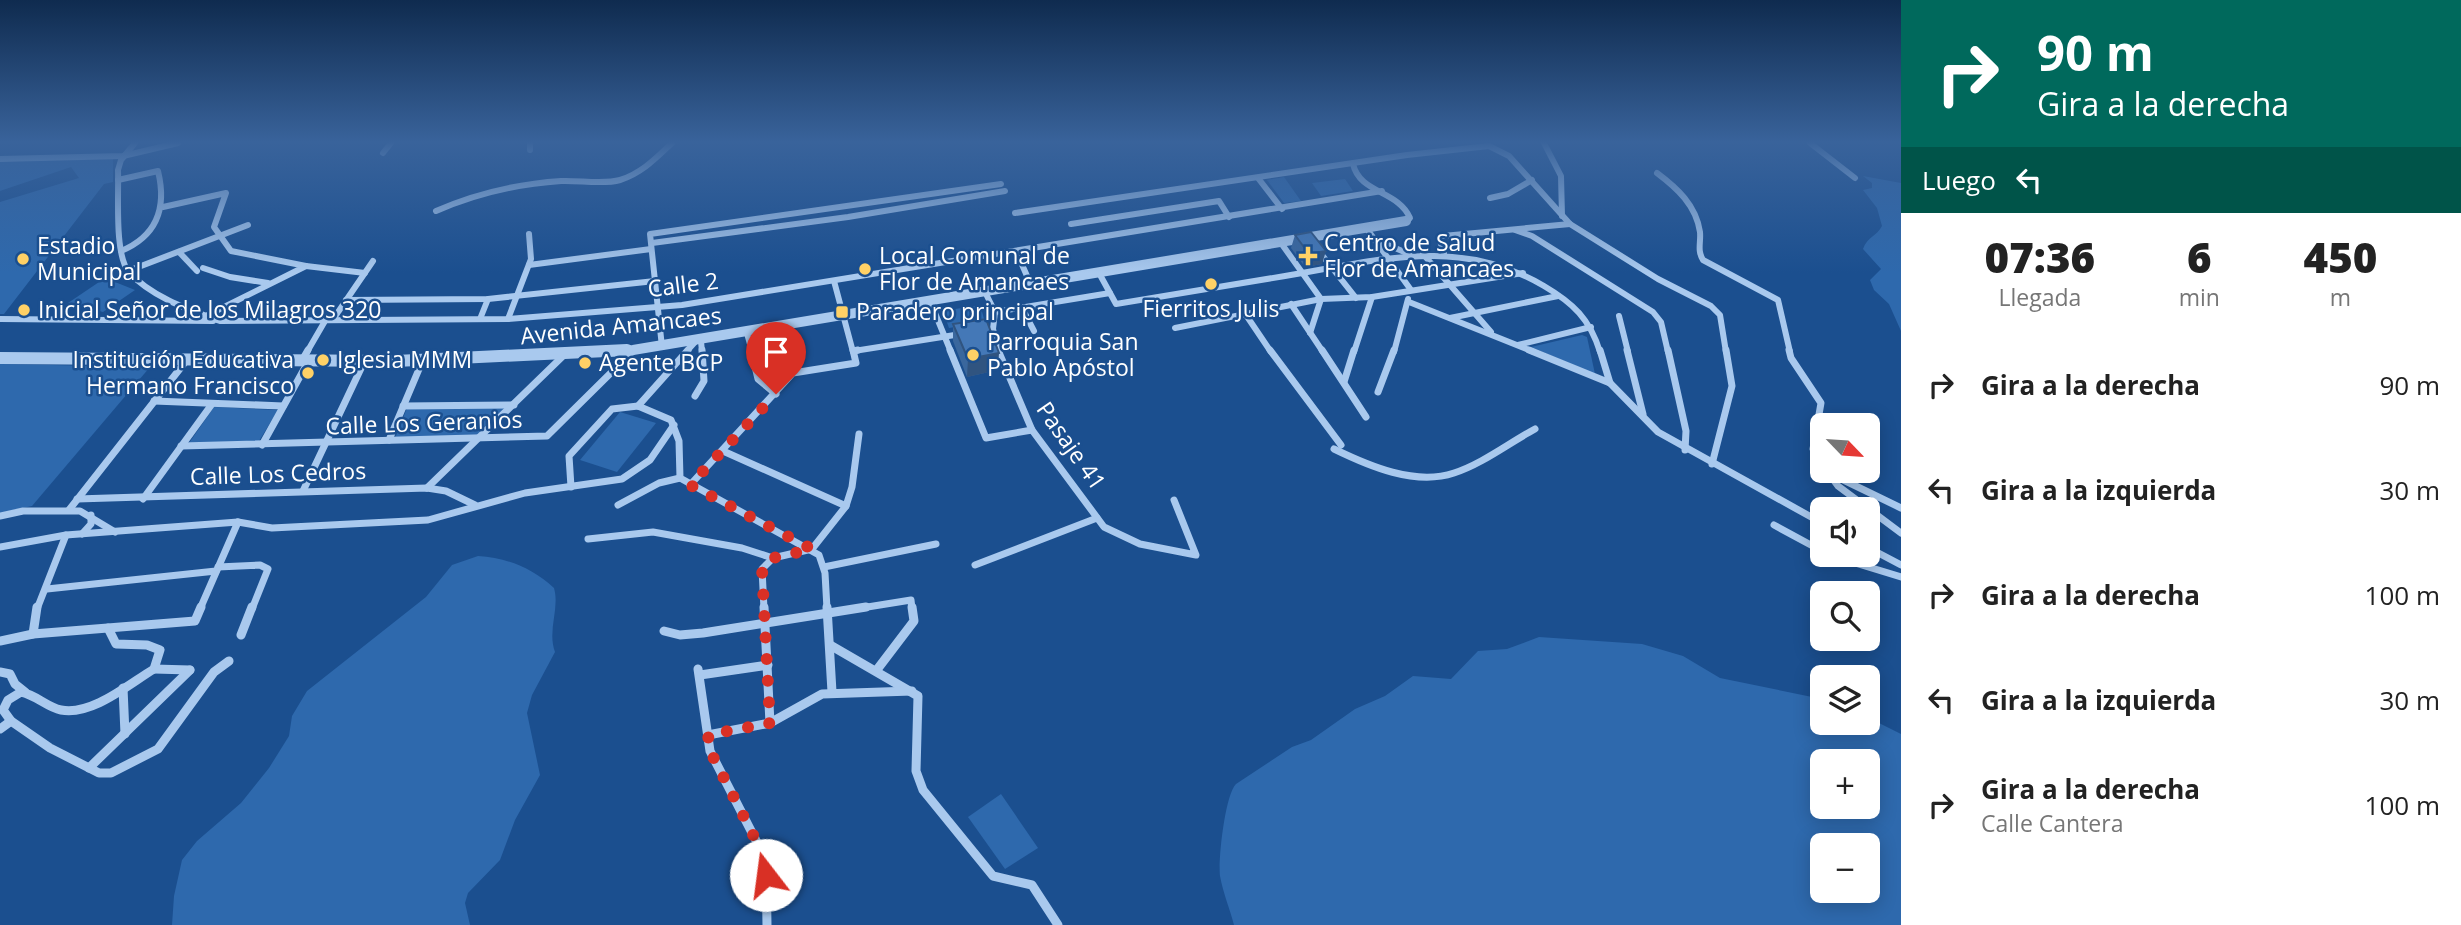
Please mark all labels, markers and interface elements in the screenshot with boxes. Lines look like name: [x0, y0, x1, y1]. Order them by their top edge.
text: 90 m: [2037, 19, 2154, 85]
icon: right: [1922, 28, 2013, 119]
text: Gira a la derecha: [2037, 82, 2289, 125]
icon: left: [2010, 161, 2048, 199]
text: Luego: [1922, 162, 1996, 198]
place label: Centro de Salud Flor de Amancaes: [1324, 226, 1514, 284]
text: 07:36: [1985, 228, 2095, 285]
text: 6: [2187, 228, 2212, 285]
text: 450: [2304, 228, 2377, 285]
place label: Estadio Municipal: [37, 229, 141, 287]
place label: Local Comunal de Flor de Amancaes: [879, 239, 1070, 297]
marker: Centro de Salud Flor de Amancaes: [1298, 246, 1318, 266]
marker: Estadio Municipal: [15, 251, 31, 267]
marker: Local Comunal de Flor de Amancaes: [857, 261, 873, 277]
street label: Calle 2: [646, 264, 720, 304]
marker: Fierritos Julis: [1203, 276, 1219, 292]
text: Llegada: [1998, 281, 2081, 313]
text: min: [2179, 281, 2220, 313]
text: m: [2330, 281, 2351, 313]
place label: Fierritos Julis: [1142, 292, 1280, 324]
place label: Inicial Señor de los Milagros 320: [38, 293, 381, 325]
place label: Paradero principal: [856, 295, 1054, 327]
street label: Avenida Amancaes: [519, 299, 723, 351]
marker: Inicial Señor de los Milagros 320: [16, 302, 32, 318]
marker: Paradero principal: [834, 304, 850, 320]
pin: [746, 322, 806, 394]
place label: Parroquia San Pablo Apóstol: [987, 325, 1139, 383]
icon: arrive: [757, 333, 795, 371]
place label: Institución Educativa Hermano Francisco: [72, 343, 294, 401]
place label: Iglesia MMM: [337, 343, 472, 375]
place label: Agente BCP: [599, 346, 723, 378]
marker: Parroquia San Pablo Apóstol: [965, 347, 981, 363]
marker: Iglesia MMM: [315, 352, 331, 368]
marker: Agente BCP: [577, 355, 593, 371]
marker: Institución Educativa Hermano Francisco: [300, 365, 316, 381]
icon: right: [1922, 366, 1960, 404]
text: Gira a la derecha: [1981, 367, 2200, 403]
text: 90 m: [2379, 367, 2440, 403]
street label: Pasaje 41: [1030, 395, 1114, 496]
street label: Calle Los Geranios: [325, 403, 523, 441]
north arrow: [1810, 413, 1880, 483]
map controls: [1810, 413, 1880, 903]
street label: Calle Los Cedros: [189, 454, 367, 492]
icon: left: [1922, 471, 1960, 509]
text: Gira a la izquierda: [1981, 472, 2216, 508]
text: 30 m: [2379, 472, 2440, 508]
button: sound: [1810, 497, 1880, 567]
icon: right: [1922, 576, 1960, 614]
text: Gira a la derecha: [1981, 577, 2200, 613]
text: 100 m: [2365, 577, 2440, 613]
button: search: [1810, 581, 1880, 651]
button: layers: [1810, 665, 1880, 735]
icon: left: [1922, 681, 1960, 719]
text: Gira a la izquierda: [1981, 682, 2216, 718]
text: 30 m: [2379, 682, 2440, 718]
button: +: [1810, 749, 1880, 819]
text: Gira a la derecha: [1981, 771, 2200, 807]
icon: right: [1922, 786, 1960, 824]
text: 100 m: [2365, 787, 2440, 823]
text: Calle Cantera: [1981, 807, 2123, 839]
button: −: [1810, 833, 1880, 903]
position arrow: [729, 838, 803, 912]

